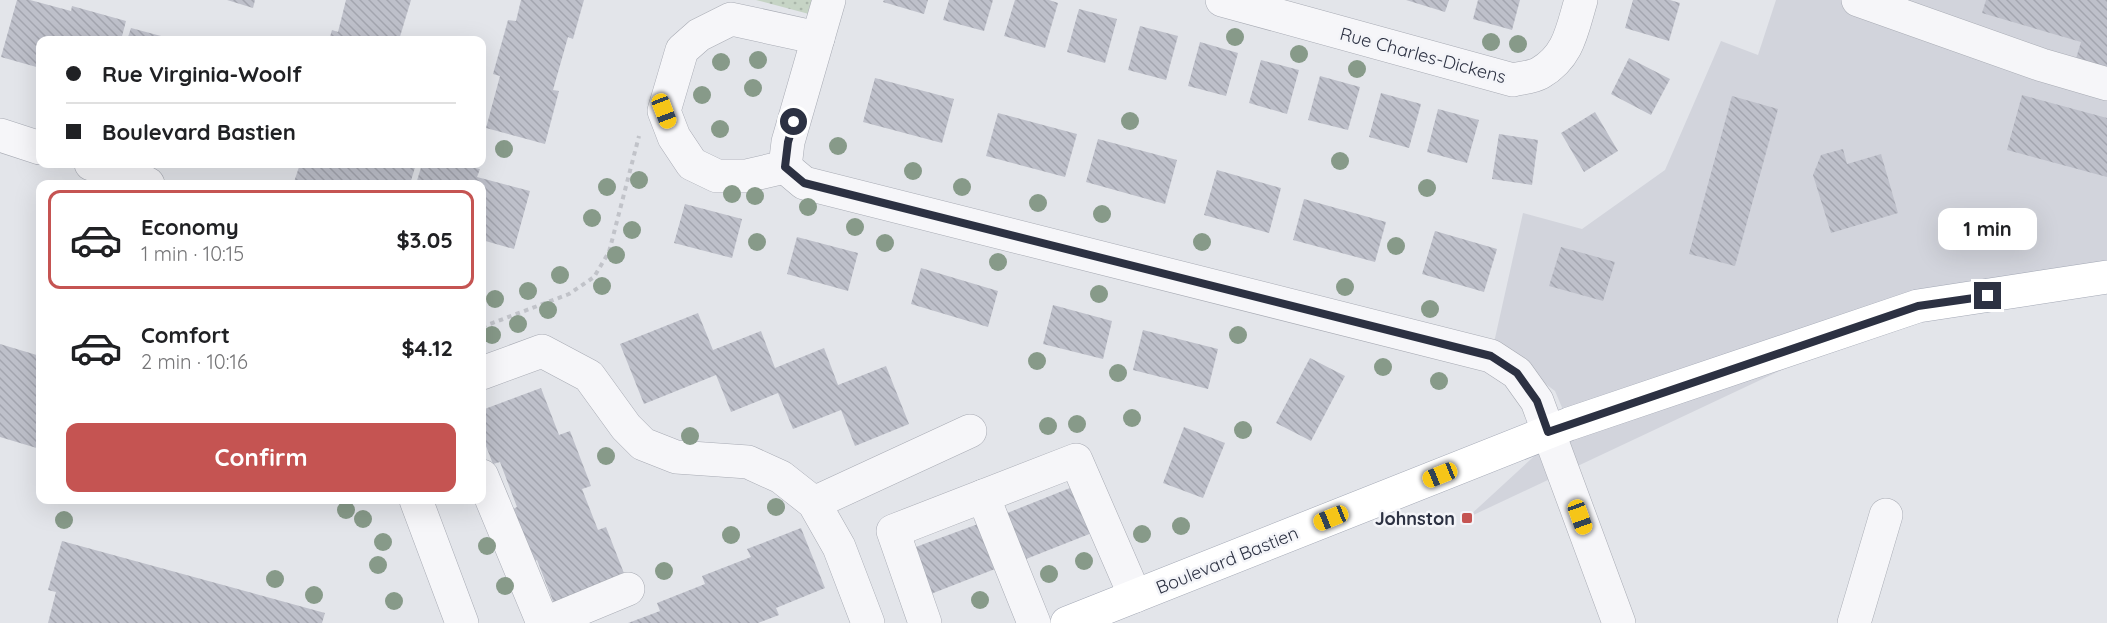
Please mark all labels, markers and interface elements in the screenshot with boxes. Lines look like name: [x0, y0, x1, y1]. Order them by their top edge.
street label: Rue Charles-Dickens: [1337, 22, 1509, 88]
text: Rue Virginia-Woolf: [102, 60, 302, 88]
car: [649, 91, 679, 131]
route start: [780, 108, 807, 135]
text: Boulevard Bastien: [102, 118, 296, 146]
callout: 1 min: [1938, 209, 2038, 251]
icon: car: [69, 213, 123, 267]
text: Economy: [141, 213, 239, 241]
text: 1 min: [1963, 216, 2012, 241]
text: $3.05: [396, 226, 453, 254]
text: 1 min · 10:15: [141, 241, 244, 266]
route end: [1974, 282, 2001, 309]
icon: car: [69, 321, 123, 375]
text: Comfort: [141, 321, 230, 349]
text: $4.12: [401, 334, 453, 362]
text: 2 min · 10:16: [141, 349, 248, 374]
button: Confirm: [66, 423, 456, 492]
car: [1420, 460, 1460, 490]
car: [1565, 497, 1595, 537]
car: [1311, 503, 1351, 533]
place label: Johnston: [1375, 507, 1455, 530]
marker: Johnston: [1460, 511, 1474, 525]
street label: Boulevard Bastien: [1153, 521, 1301, 599]

